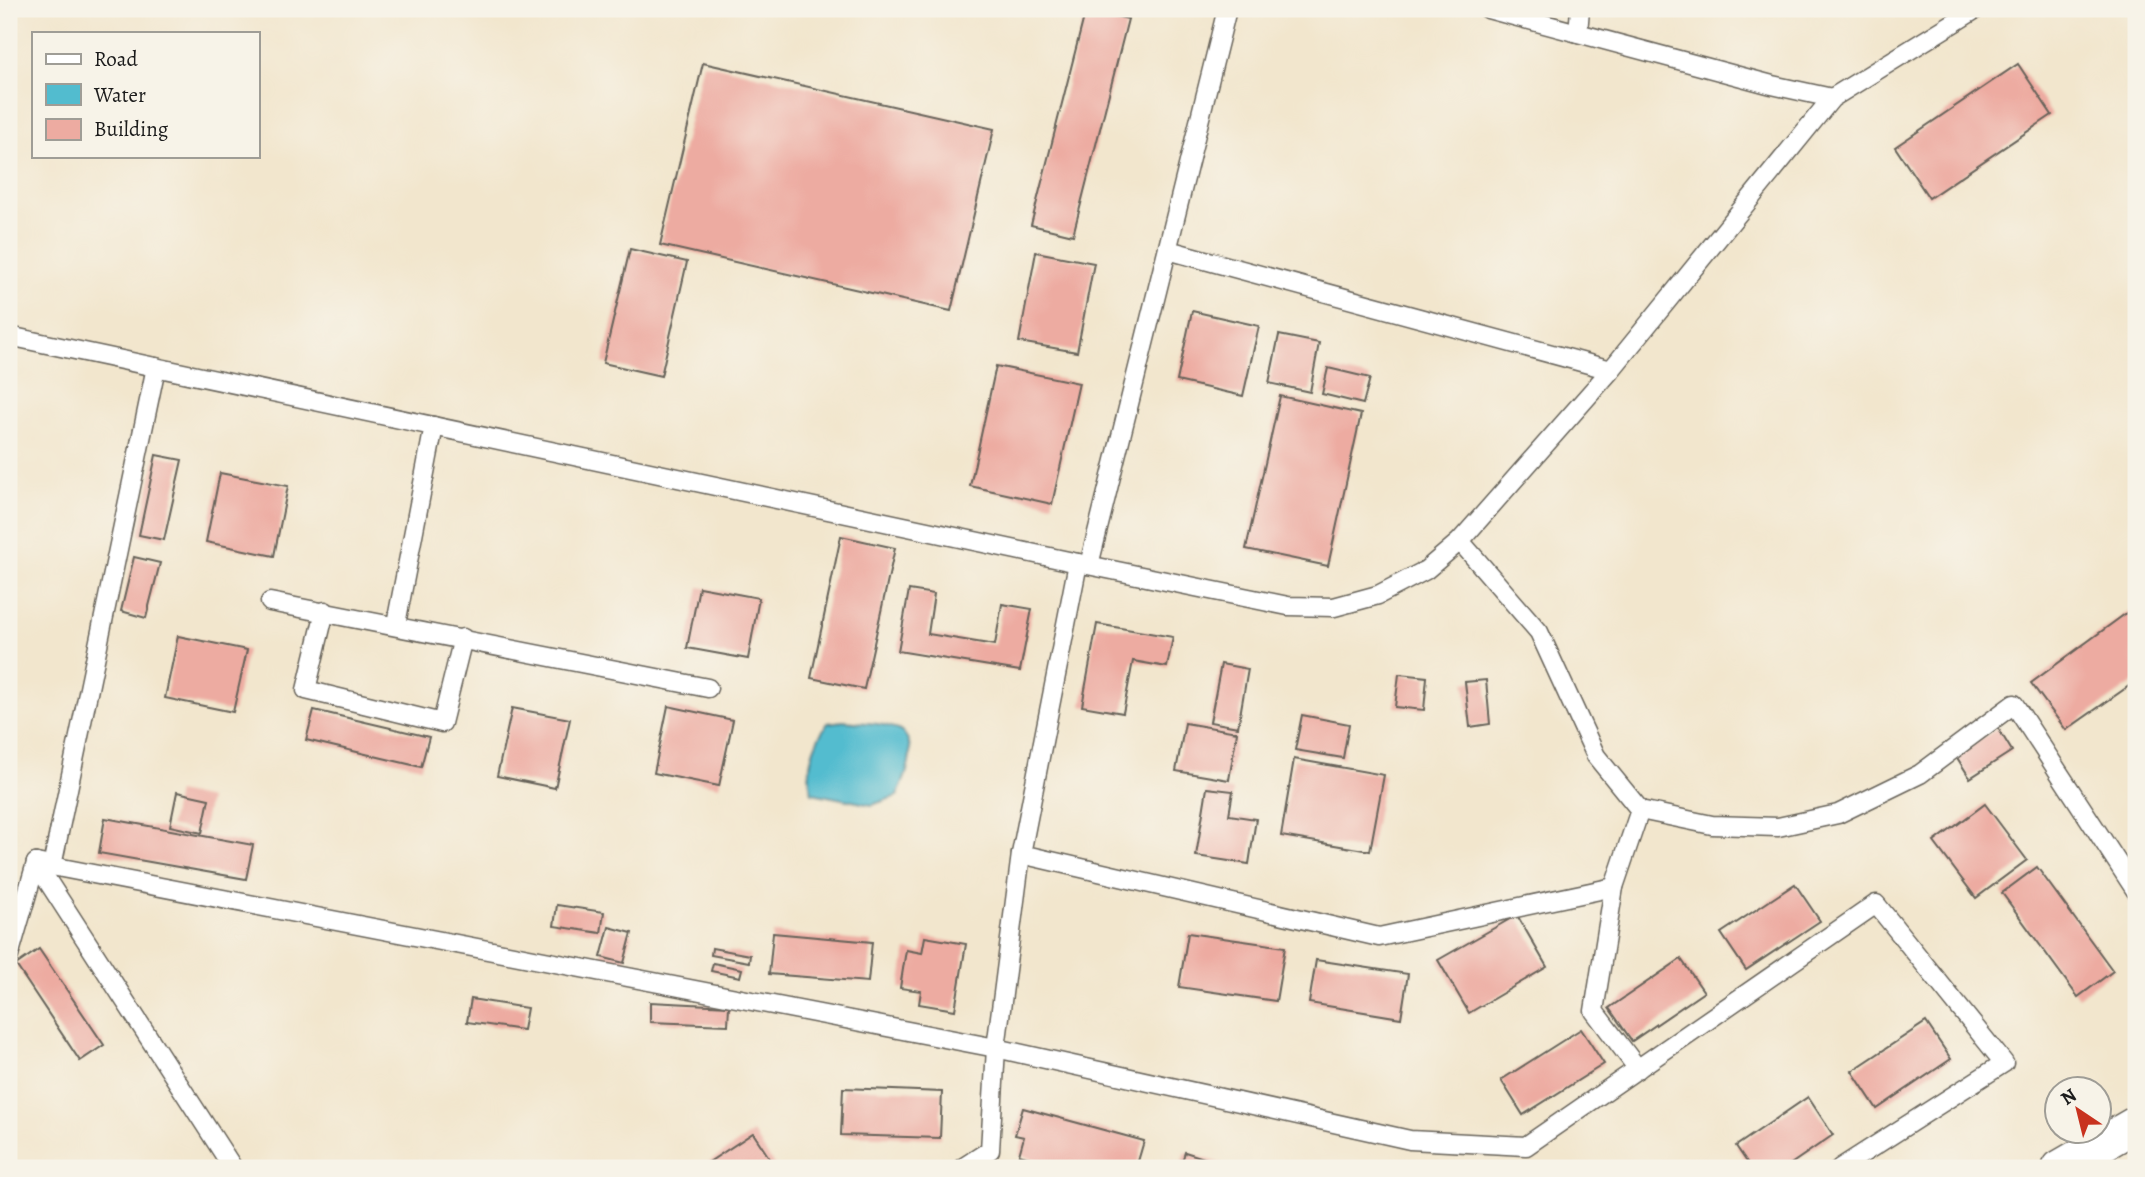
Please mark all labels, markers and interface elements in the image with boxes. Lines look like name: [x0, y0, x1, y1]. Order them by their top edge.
legend: [32, 32, 259, 158]
text: Road: [94, 45, 138, 73]
text: Water: [93, 81, 146, 109]
text: Building: [94, 115, 169, 143]
north arrow: [2044, 1076, 2114, 1146]
text: N: [2056, 1082, 2082, 1112]

